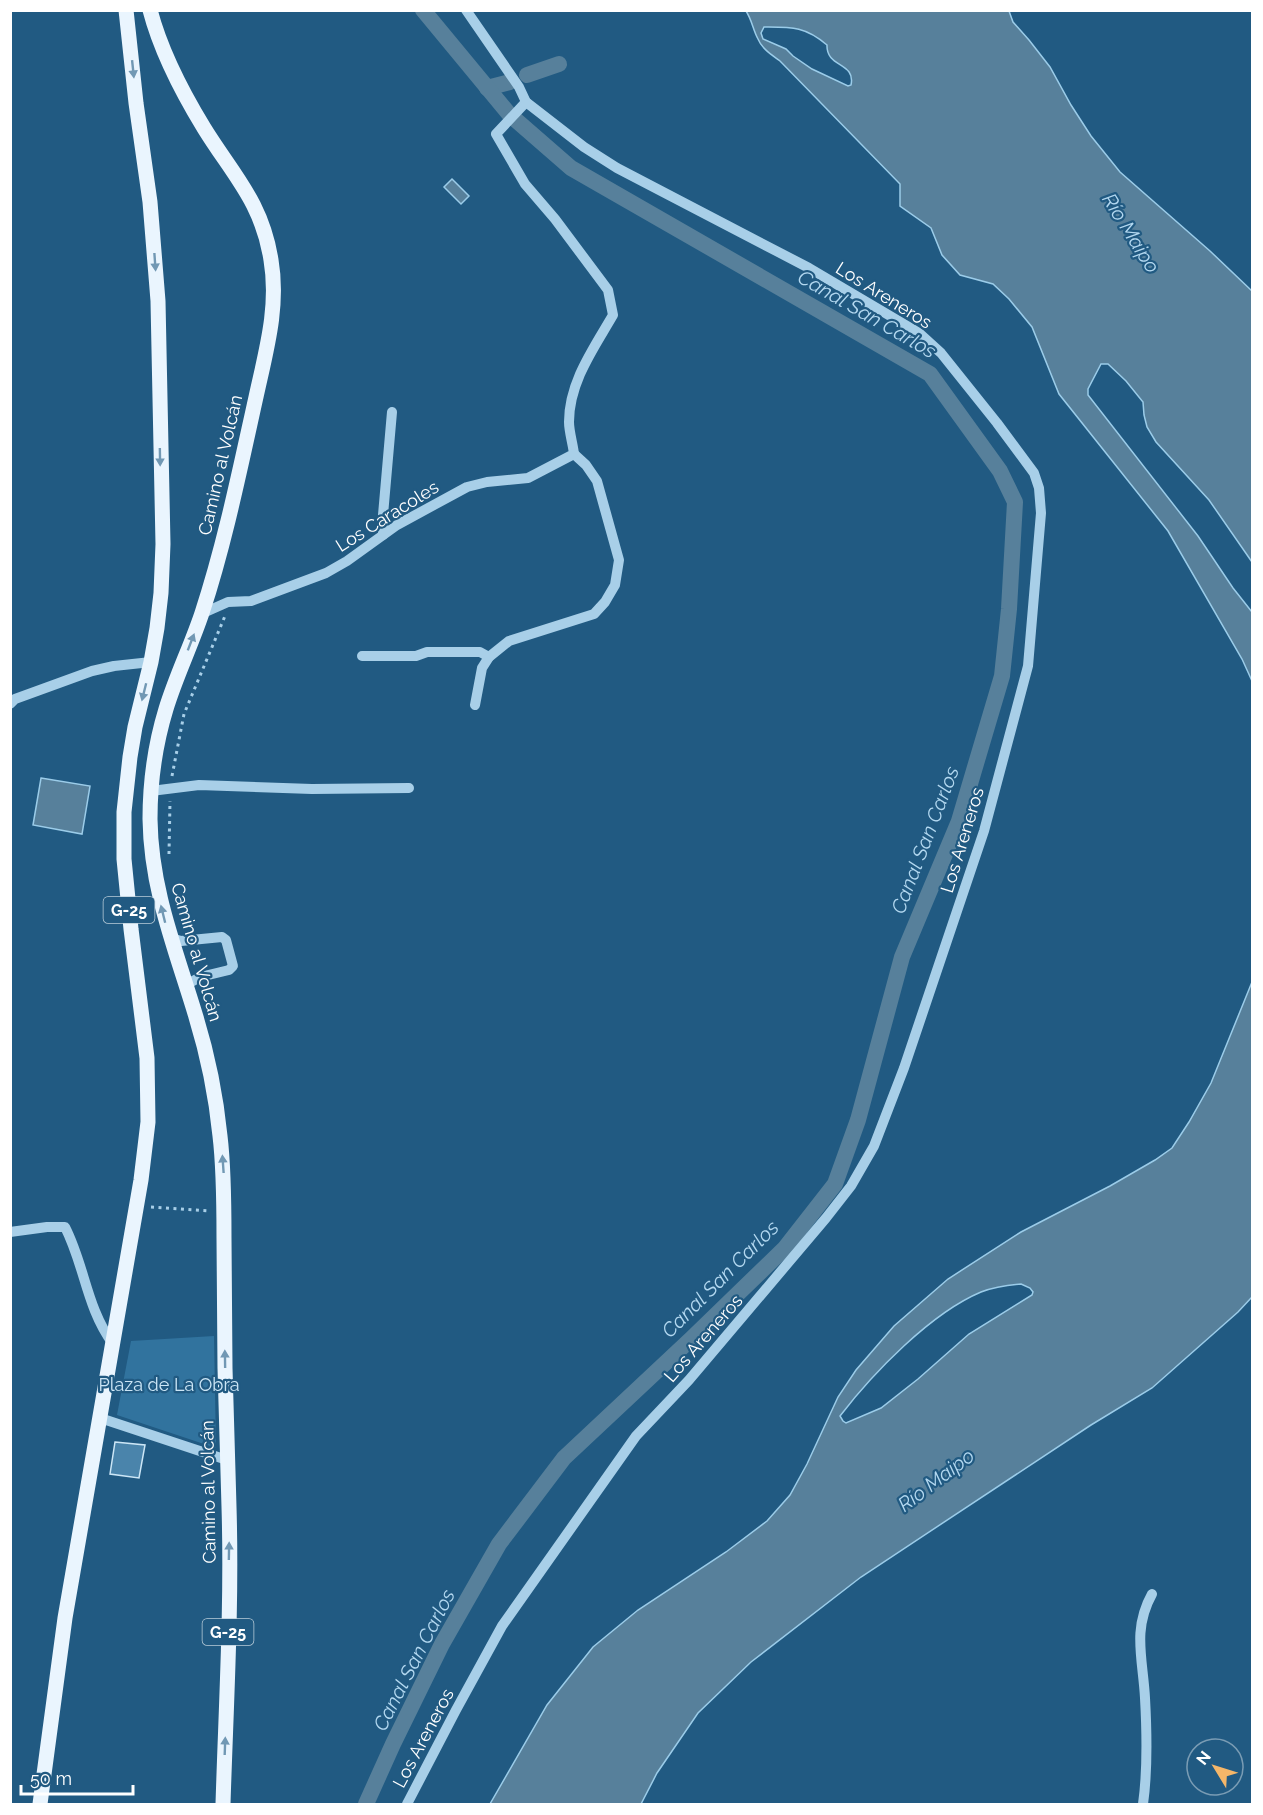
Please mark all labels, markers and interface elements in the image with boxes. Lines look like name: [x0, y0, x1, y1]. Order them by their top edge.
one-way arrow: [128, 59, 137, 78]
water label: Río Maipo: [1097, 189, 1165, 277]
one-way arrow: [150, 253, 159, 272]
street label: Los Areneros: [832, 257, 936, 333]
water label: Canal San Carlos: [794, 265, 941, 364]
street label: Camino al Volcán: [194, 393, 246, 537]
one-way arrow: [155, 448, 165, 467]
street label: Los Caracoles: [332, 476, 443, 556]
one-way arrow: [186, 633, 196, 651]
one-way arrow: [138, 683, 148, 702]
water label: Canal San Carlos: [886, 762, 964, 917]
street label: Los Areneros: [936, 785, 988, 895]
street label: Camino al Volcán: [167, 880, 227, 1024]
road number: G-25: [104, 897, 154, 923]
one-way arrow: [158, 905, 168, 924]
one-way arrow: [218, 1155, 227, 1174]
water label: Canal San Carlos: [656, 1215, 784, 1343]
street label: Los Areneros: [659, 1290, 747, 1386]
one-way arrow: [220, 1350, 230, 1369]
park label: Plaza de La Obra: [98, 1374, 240, 1395]
street label: Camino al Volcán: [196, 1420, 220, 1564]
water label: Río Maipo: [893, 1444, 979, 1516]
one-way arrow: [224, 1542, 234, 1561]
water label: Canal San Carlos: [368, 1585, 460, 1735]
road number: G-25: [202, 1619, 254, 1645]
street label: Los Areneros: [388, 1685, 458, 1791]
one-way arrow: [220, 1737, 229, 1756]
north arrow: [1185, 1737, 1245, 1797]
text: N: [1192, 1747, 1215, 1769]
scale bar: [21, 1758, 134, 1796]
text: 50 m: [30, 1768, 72, 1789]

